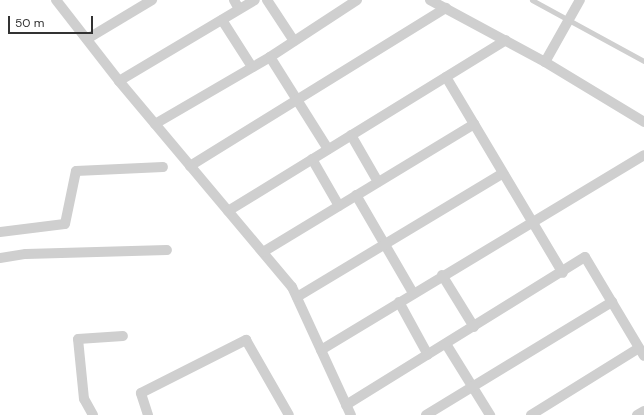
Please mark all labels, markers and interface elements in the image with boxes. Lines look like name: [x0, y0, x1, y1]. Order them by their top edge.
scale bar: [10, 8, 95, 34]
text: 50 m: [15, 15, 44, 31]

